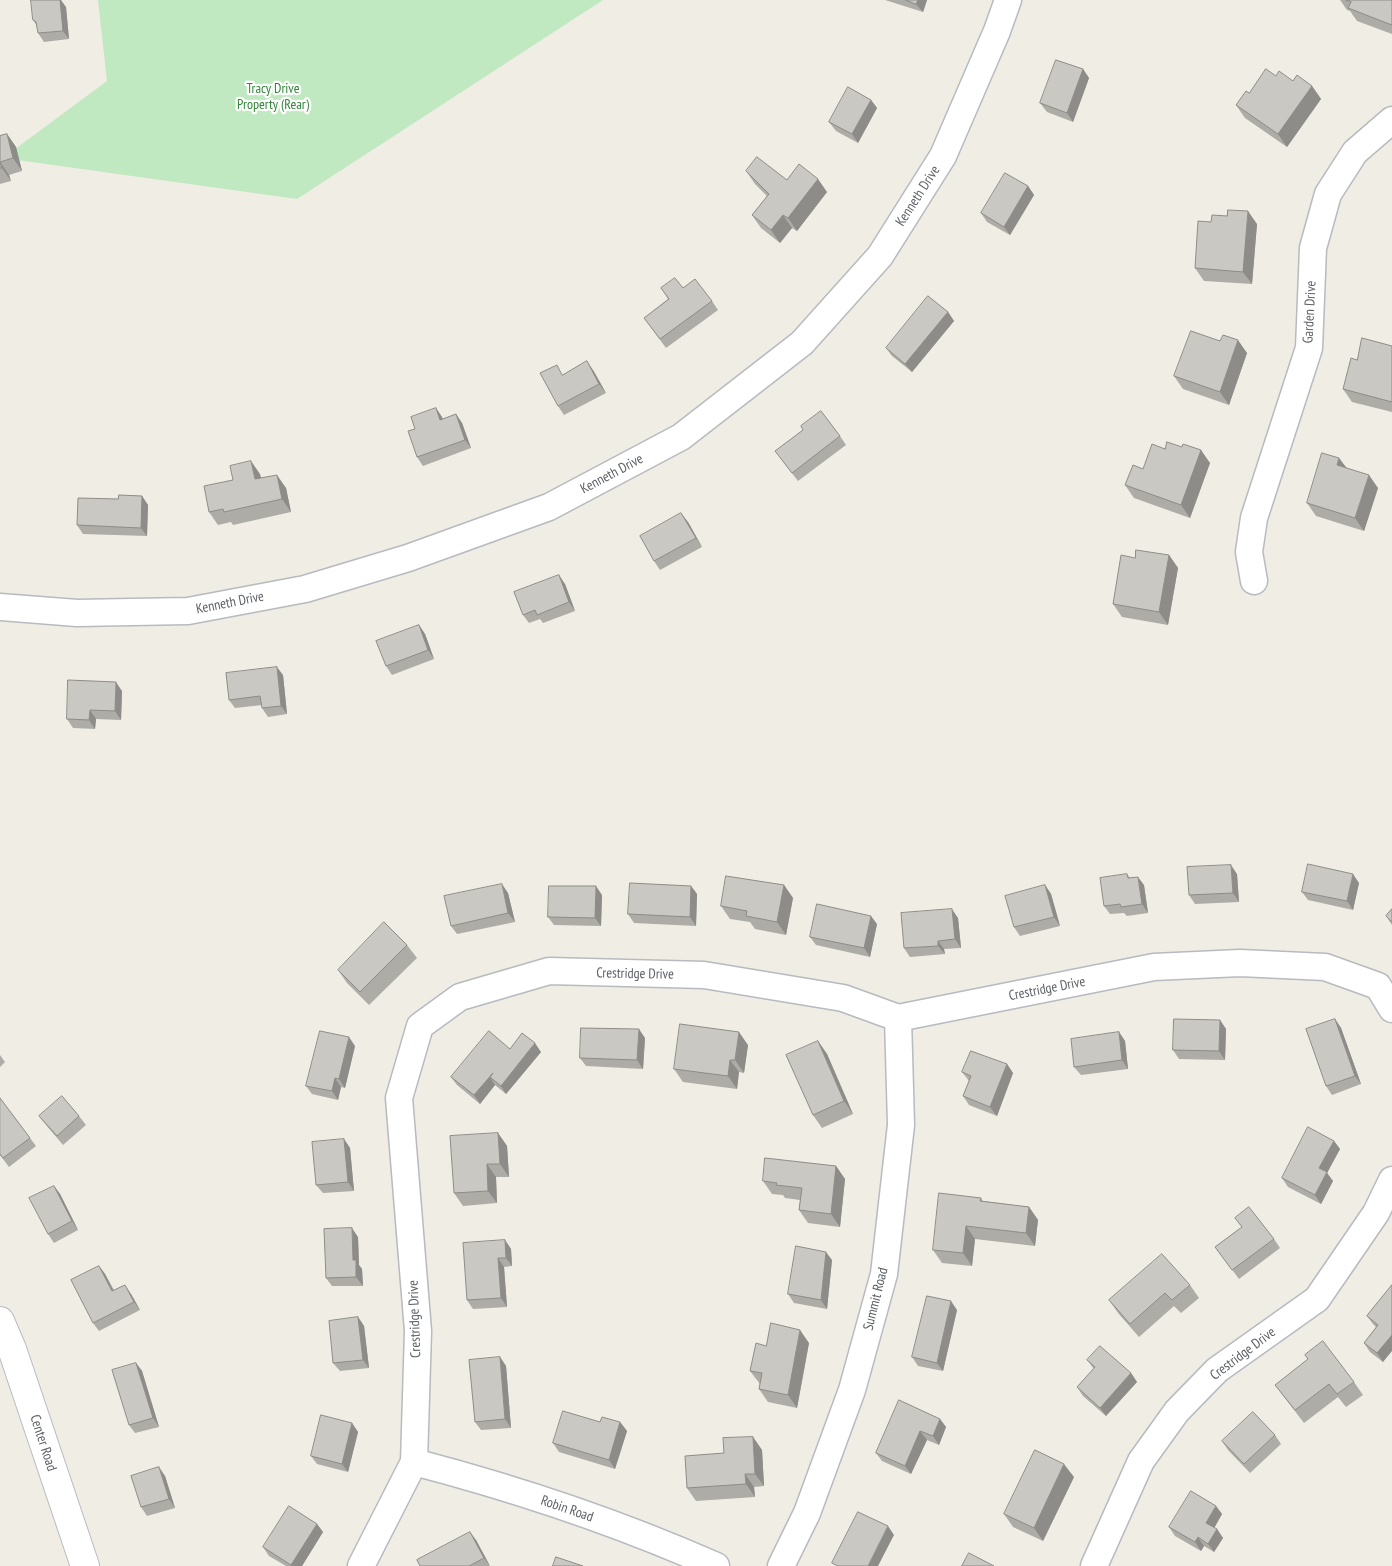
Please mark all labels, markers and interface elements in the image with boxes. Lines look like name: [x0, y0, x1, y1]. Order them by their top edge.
park label: Tracy Drive Property (Rear): [237, 81, 309, 114]
street label: Kenneth Drive: [892, 163, 944, 229]
street label: Garden Drive: [1300, 280, 1320, 344]
street label: Kenneth Drive: [578, 450, 646, 498]
street label: Kenneth Drive: [195, 588, 265, 618]
street label: Crestridge Drive: [596, 965, 674, 983]
street label: Crestridge Drive: [1007, 973, 1087, 1005]
street label: Summit Road: [860, 1266, 892, 1332]
street label: Crestridge Drive: [405, 1280, 425, 1358]
street label: Crestridge Drive: [1207, 1324, 1279, 1384]
street label: Center Road: [26, 1413, 60, 1473]
street label: Robin Road: [539, 1492, 595, 1526]

